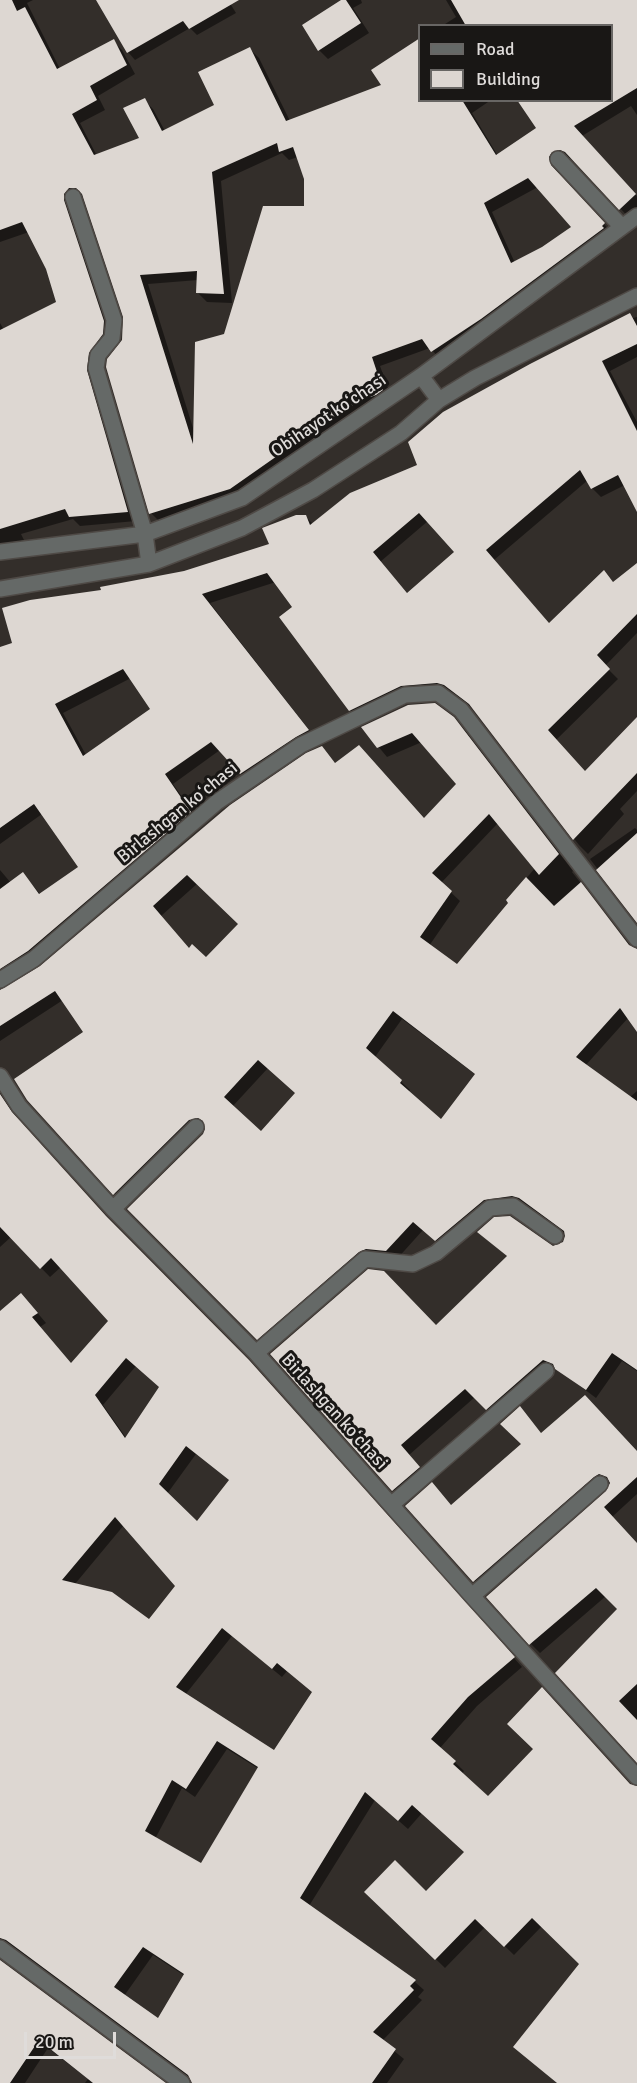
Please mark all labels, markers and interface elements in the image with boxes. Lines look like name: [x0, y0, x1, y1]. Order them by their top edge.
legend: [418, 24, 613, 102]
text: Road: [476, 38, 515, 60]
text: Building: [476, 68, 540, 90]
street label: Obihayot koʻchasi: [267, 370, 391, 462]
street label: Birlashgan koʻchasi: [114, 758, 242, 868]
street label: Birlashgan koʻchasi: [276, 1350, 392, 1474]
scale bar: [27, 2020, 118, 2058]
text: 20 m: [35, 2031, 73, 2053]

